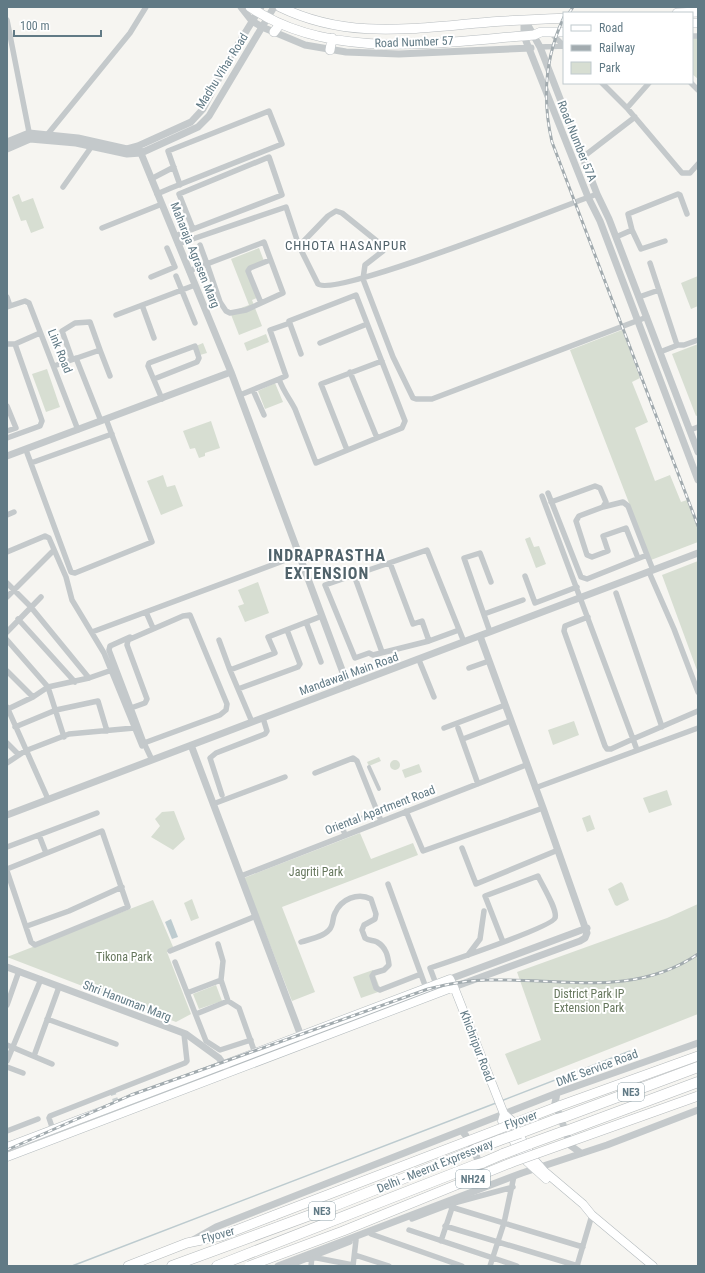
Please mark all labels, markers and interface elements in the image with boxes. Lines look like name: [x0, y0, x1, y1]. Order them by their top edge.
scale bar: [14, 12, 101, 38]
legend: [563, 12, 693, 84]
text: 100 m: [20, 19, 50, 33]
text: Road: [599, 21, 623, 35]
street label: Madhu Vihar Road: [193, 31, 251, 111]
street label: Road Number 57: [374, 34, 454, 50]
text: Railway: [599, 41, 635, 55]
text: Park: [599, 61, 621, 75]
street label: Road Number 57A: [554, 99, 600, 183]
street label: Maharaja Agrasen Marg: [167, 200, 223, 310]
district label: CHHOTA HASANPUR: [285, 238, 407, 253]
street label: Link Road: [45, 327, 75, 375]
district label: INDRAPRASTHA EXTENSION: [268, 546, 386, 583]
street label: Mandawali Main Road: [298, 650, 400, 698]
street label: Oriental Apartment Road: [323, 783, 437, 837]
park label: Jagriti Park: [289, 865, 344, 879]
park label: Tikona Park: [96, 950, 153, 964]
street label: Shri Hanuman Marg: [81, 978, 173, 1024]
park label: District Park IP Extension Park: [554, 987, 625, 1015]
street label: Khichripur Road: [457, 1008, 497, 1084]
street label: DME Service Road: [554, 1047, 640, 1089]
road number: NE3: [618, 1083, 644, 1101]
street label: Flyover: [503, 1108, 540, 1132]
street label: Delhi - Meerut Expressway: [375, 1136, 495, 1196]
road number: NH24: [456, 1170, 490, 1188]
road number: NE3: [309, 1202, 335, 1220]
street label: Flyover: [200, 1224, 236, 1246]

